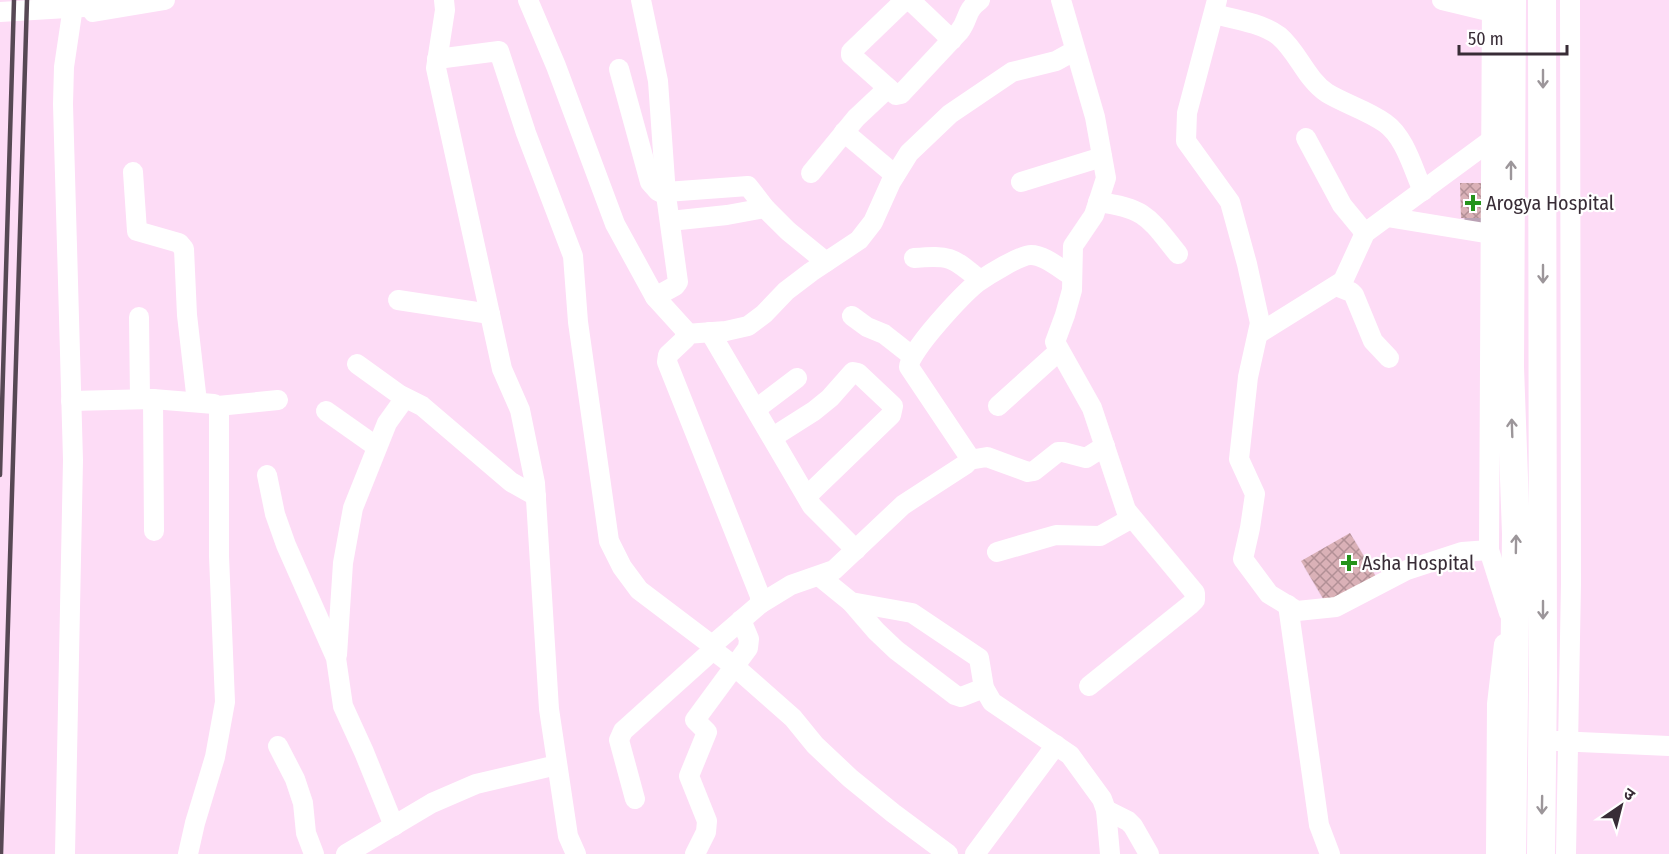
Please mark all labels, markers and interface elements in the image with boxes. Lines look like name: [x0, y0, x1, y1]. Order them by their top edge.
scale bar: [1459, 18, 1567, 56]
text: 50 m: [1468, 28, 1504, 50]
one-way arrow: [1537, 69, 1549, 89]
one-way arrow: [1505, 160, 1517, 180]
place label: Arogya Hospital: [1486, 191, 1614, 215]
marker: Arogya Hospital: [1464, 194, 1482, 212]
one-way arrow: [1537, 264, 1549, 284]
one-way arrow: [1506, 418, 1517, 438]
one-way arrow: [1510, 534, 1522, 554]
place label: Asha Hospital: [1362, 551, 1474, 575]
marker: Asha Hospital: [1340, 554, 1358, 572]
one-way arrow: [1537, 600, 1549, 620]
north arrow: [1591, 776, 1651, 836]
text: उ: [1620, 784, 1639, 805]
one-way arrow: [1536, 795, 1548, 815]

